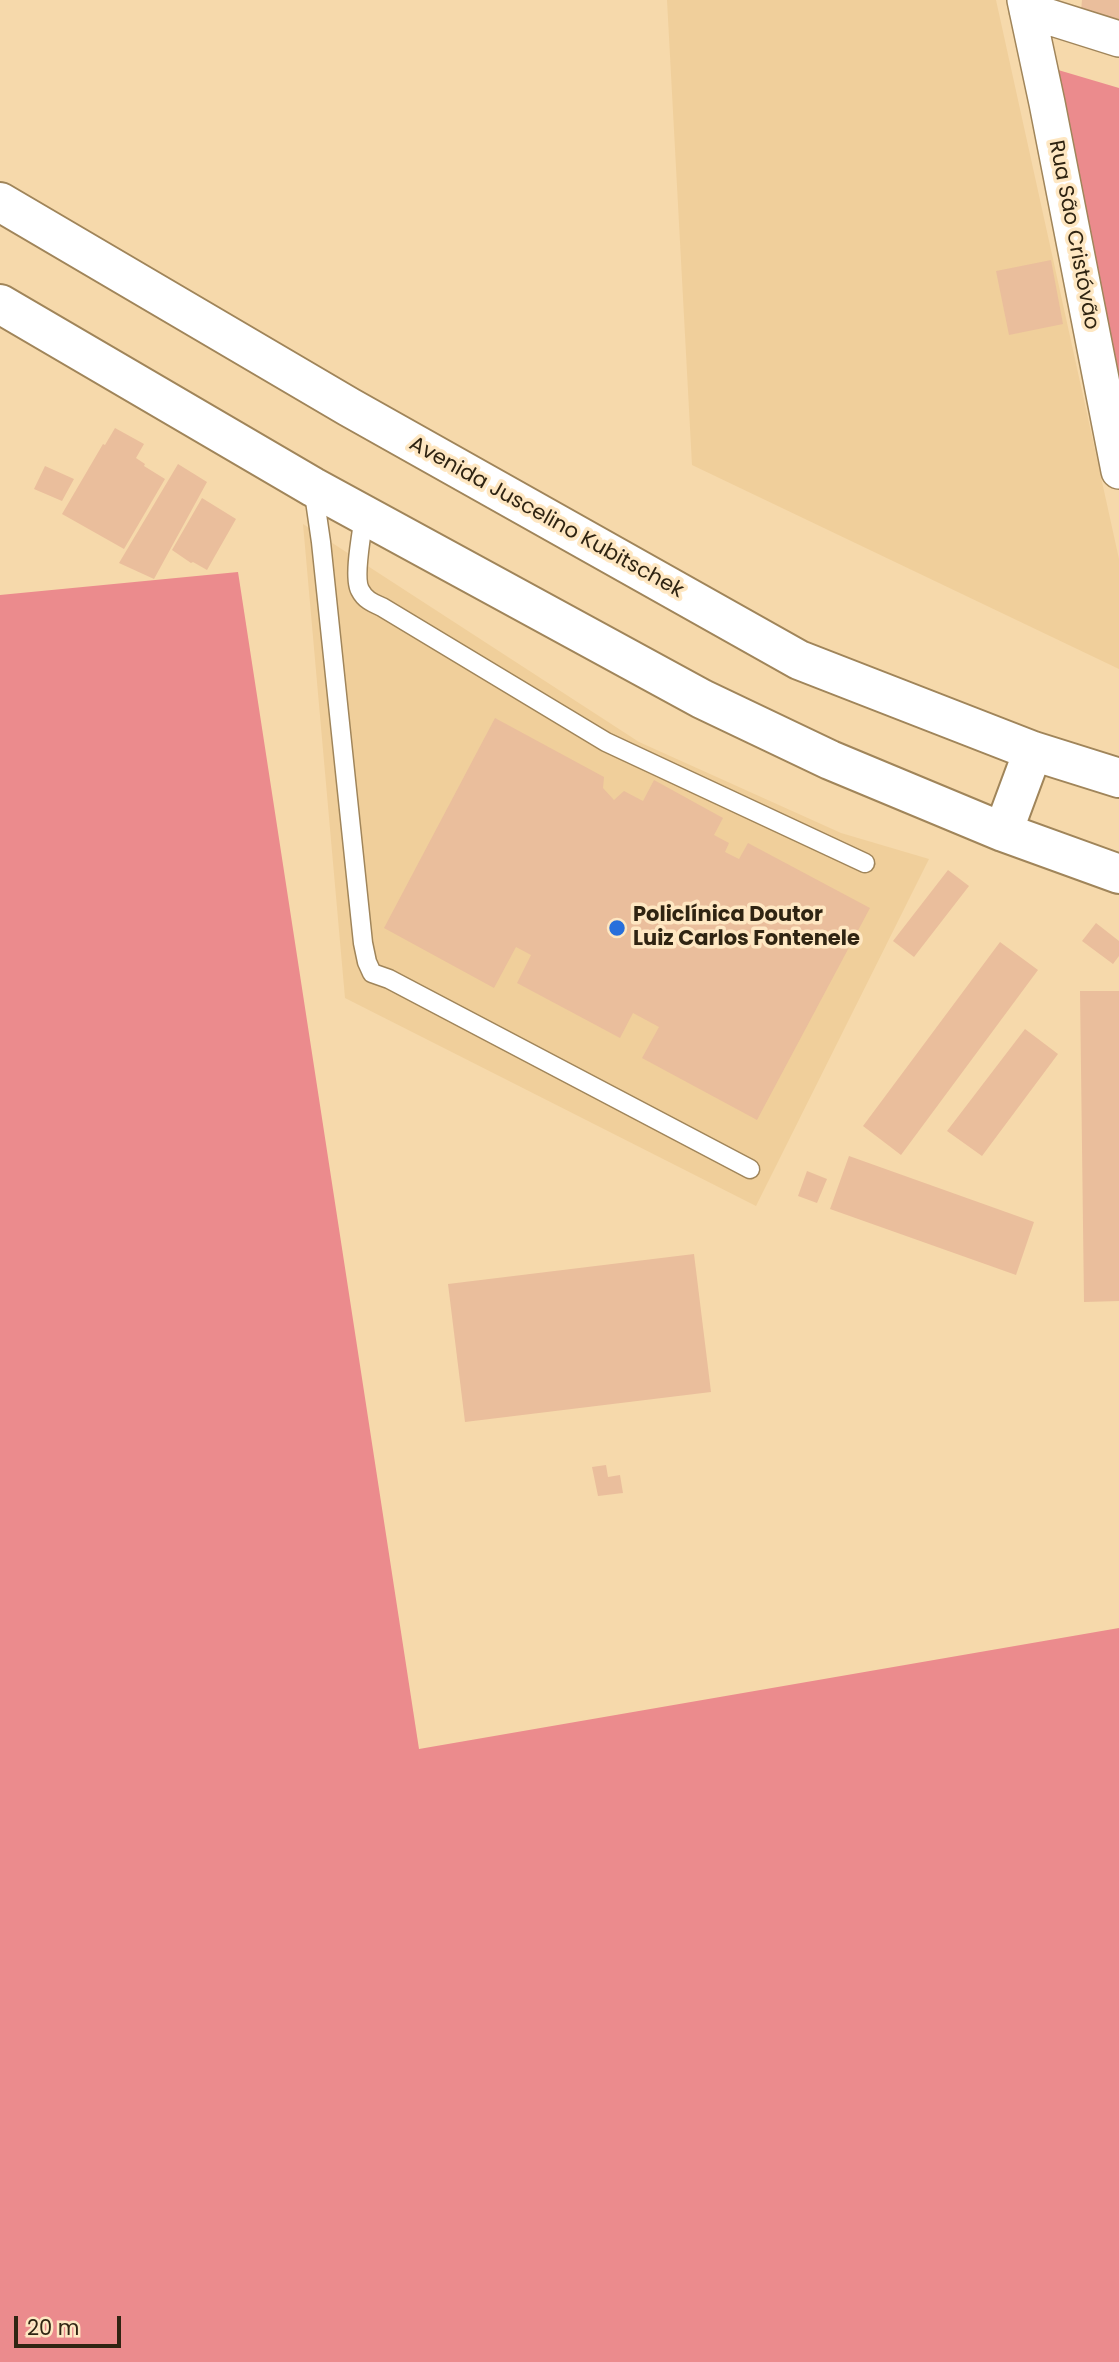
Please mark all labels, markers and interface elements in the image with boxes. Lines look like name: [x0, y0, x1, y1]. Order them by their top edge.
street label: Rua São Cristóvão: [1042, 138, 1104, 332]
street label: Avenida Juscelino Kubitschek: [404, 432, 688, 604]
place label: Policlínica Doutor Luiz Carlos Fontenele: [633, 903, 860, 953]
marker: Policlínica Doutor Luiz Carlos Fontenele: [607, 918, 627, 938]
scale bar: [18, 2302, 124, 2346]
text: 20 m: [27, 2313, 80, 2342]

